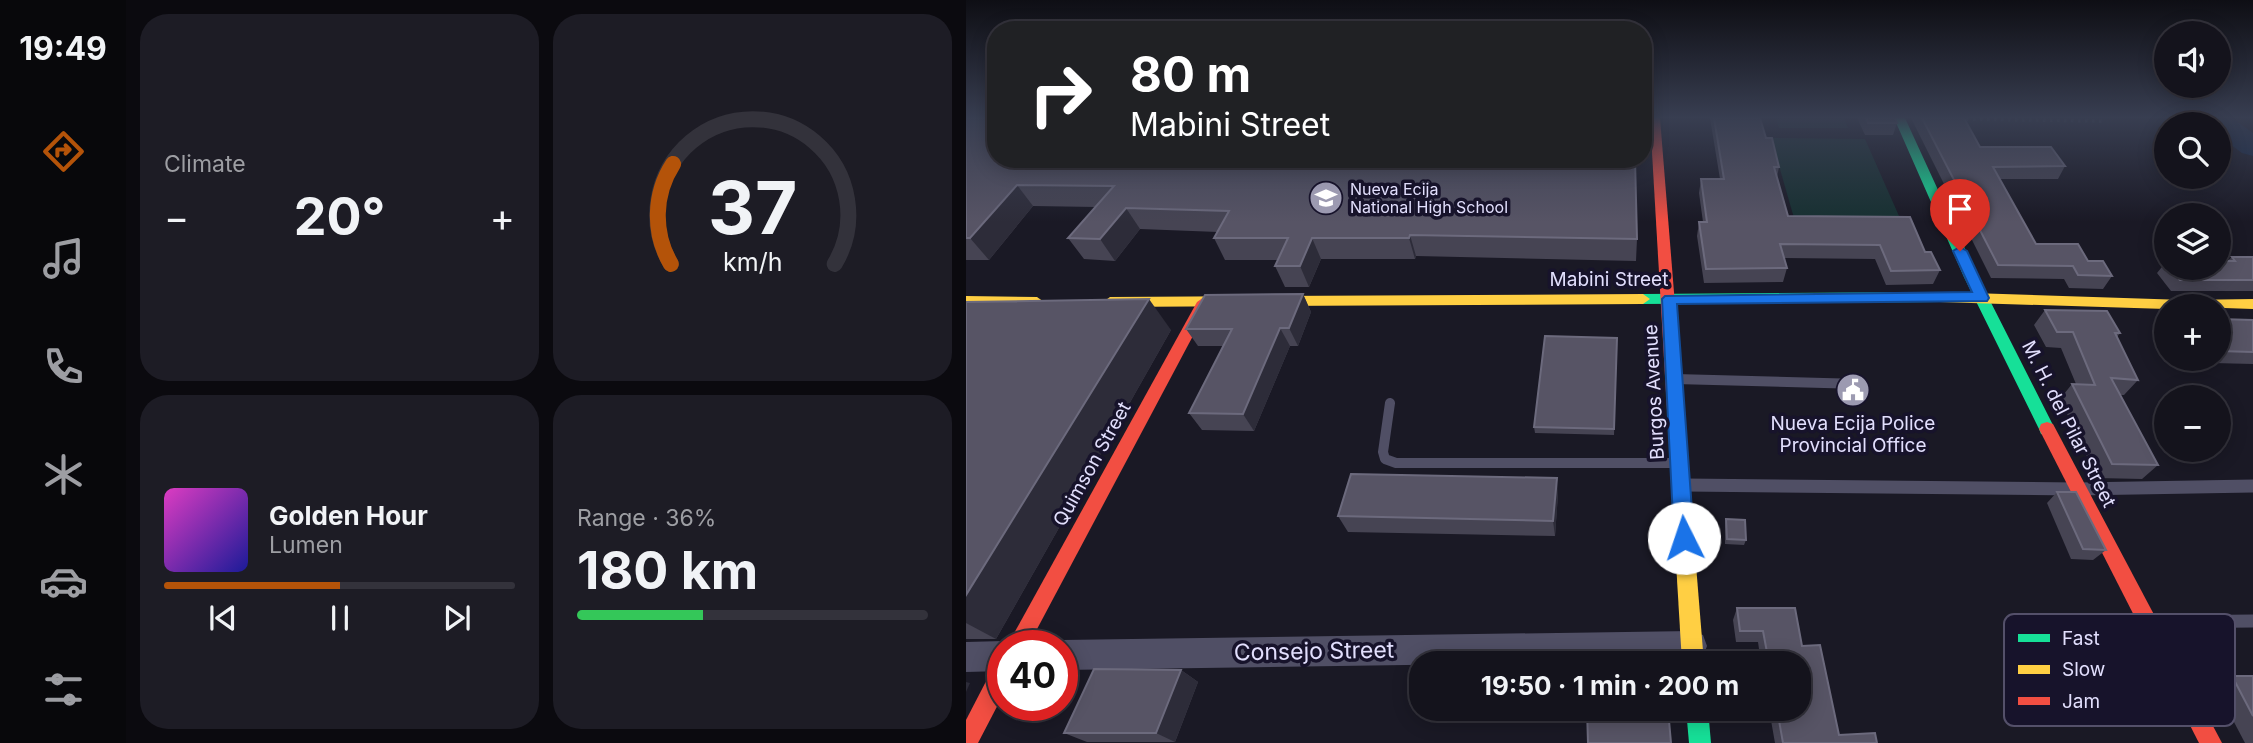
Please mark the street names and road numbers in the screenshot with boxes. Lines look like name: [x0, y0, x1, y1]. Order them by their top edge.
street label: Mabini Street: [1550, 268, 1668, 291]
street label: Burgos Avenue: [1639, 324, 1669, 460]
street label: M. H. del Pilar Street: [2017, 337, 2121, 511]
street label: Quimson Street: [1048, 398, 1136, 530]
street label: Consejo Street: [1234, 636, 1395, 666]

